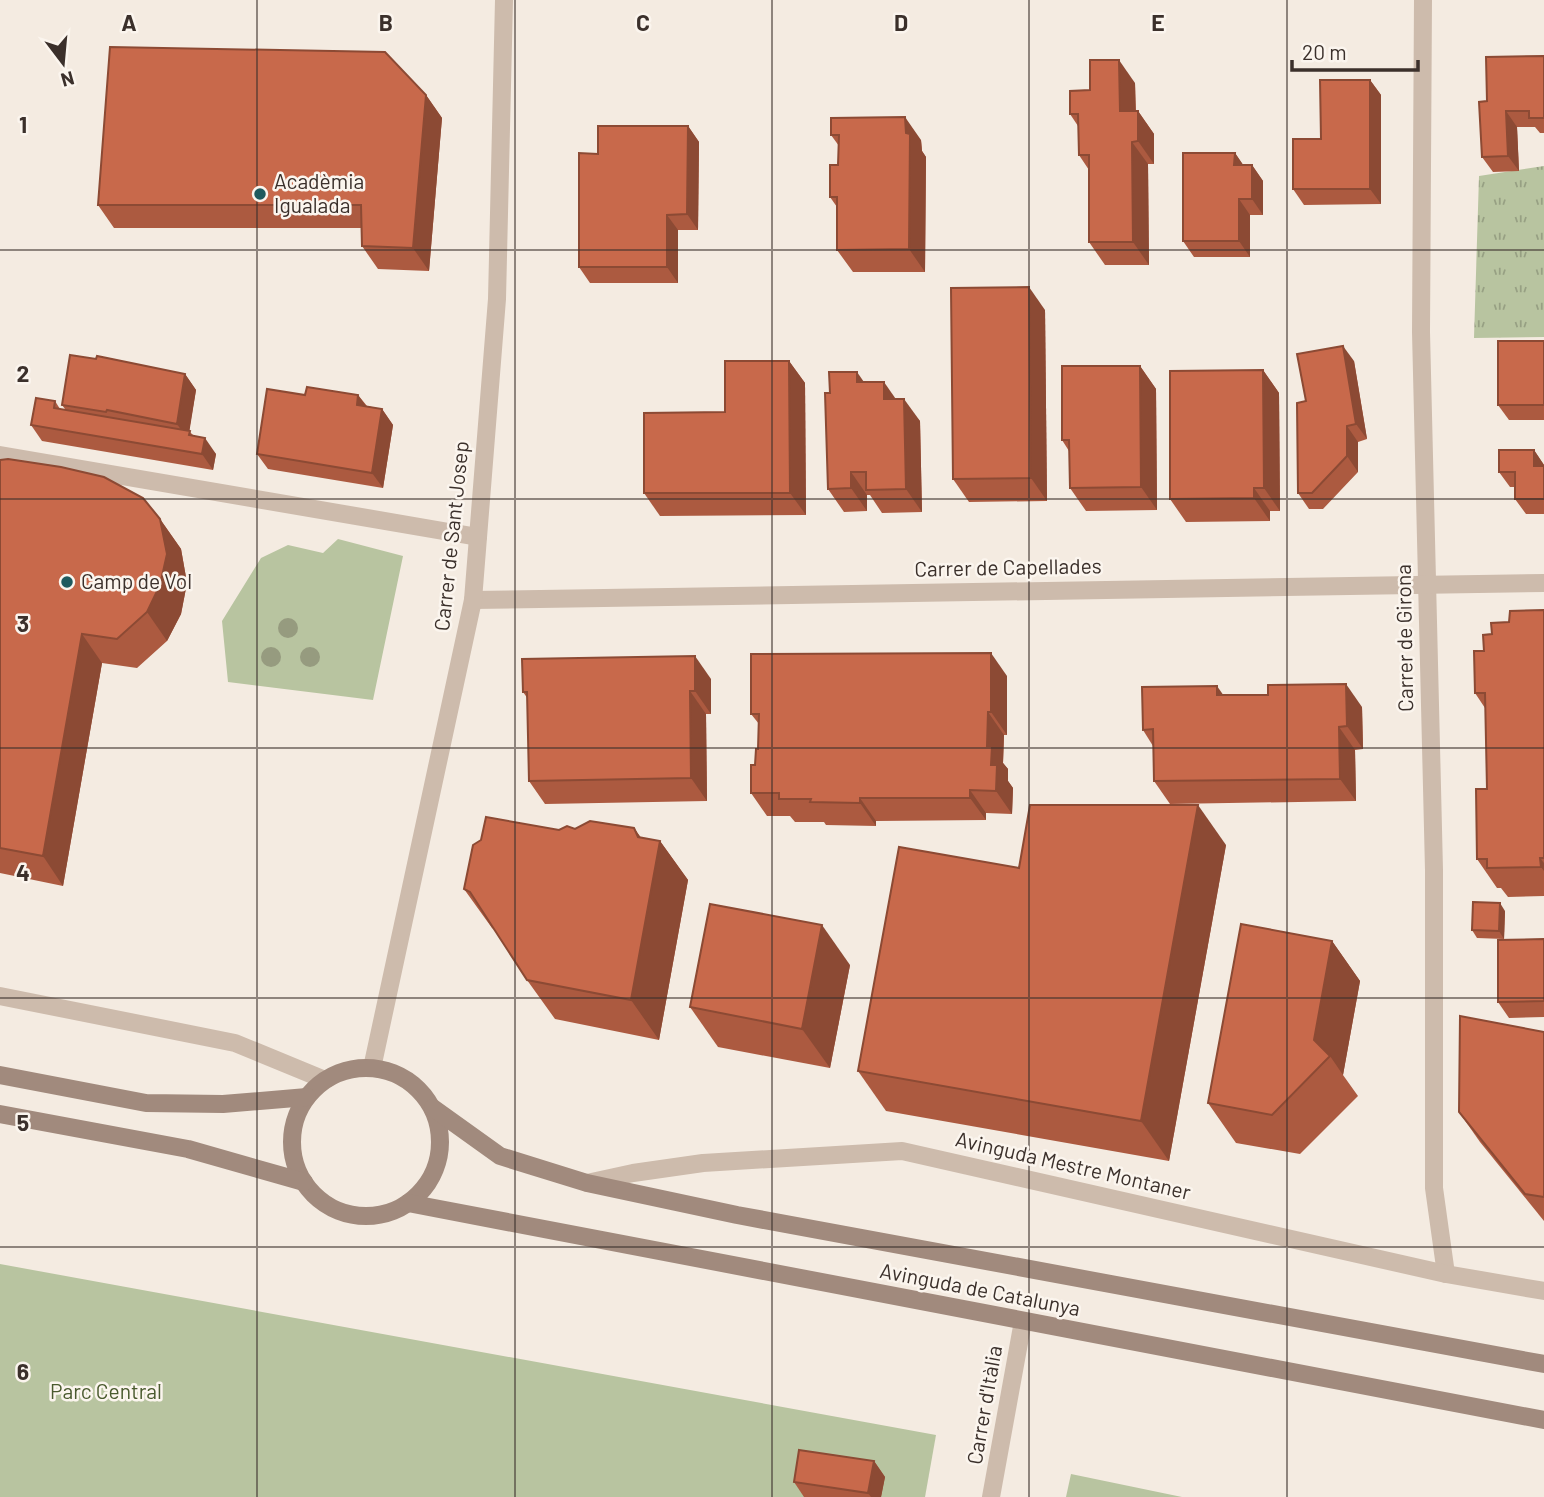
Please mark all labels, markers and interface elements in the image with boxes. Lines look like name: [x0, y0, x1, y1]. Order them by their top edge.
text: A: [121, 8, 137, 36]
text: B: [379, 8, 393, 36]
text: C: [636, 8, 650, 36]
text: D: [894, 8, 908, 36]
text: E: [1151, 8, 1165, 36]
north arrow: [28, 28, 98, 98]
scale bar: [1292, 28, 1418, 72]
text: 20 m: [1302, 39, 1347, 64]
text: N: [59, 67, 77, 93]
text: 1: [19, 110, 27, 138]
place label: Acadèmia Igualada: [274, 168, 364, 217]
marker: Acadèmia Igualada: [252, 186, 268, 202]
text: 2: [17, 359, 29, 387]
street label: Carrer de Sant Josep: [428, 440, 473, 632]
street label: Carrer de Capellades: [914, 552, 1102, 581]
street label: Carrer de Girona: [1390, 564, 1417, 712]
place label: Camp de Vol: [81, 568, 192, 593]
marker: Camp de Vol: [59, 574, 75, 590]
text: 3: [17, 609, 29, 637]
text: 4: [16, 858, 30, 886]
text: 5: [17, 1108, 29, 1136]
street label: Avinguda Mestre Montaner: [953, 1125, 1194, 1204]
street label: Avinguda de Catalunya: [878, 1257, 1083, 1320]
street label: Carrer d'Itàlia: [961, 1343, 1006, 1466]
text: 6: [17, 1357, 29, 1385]
park label: Parc Central: [50, 1378, 162, 1403]

